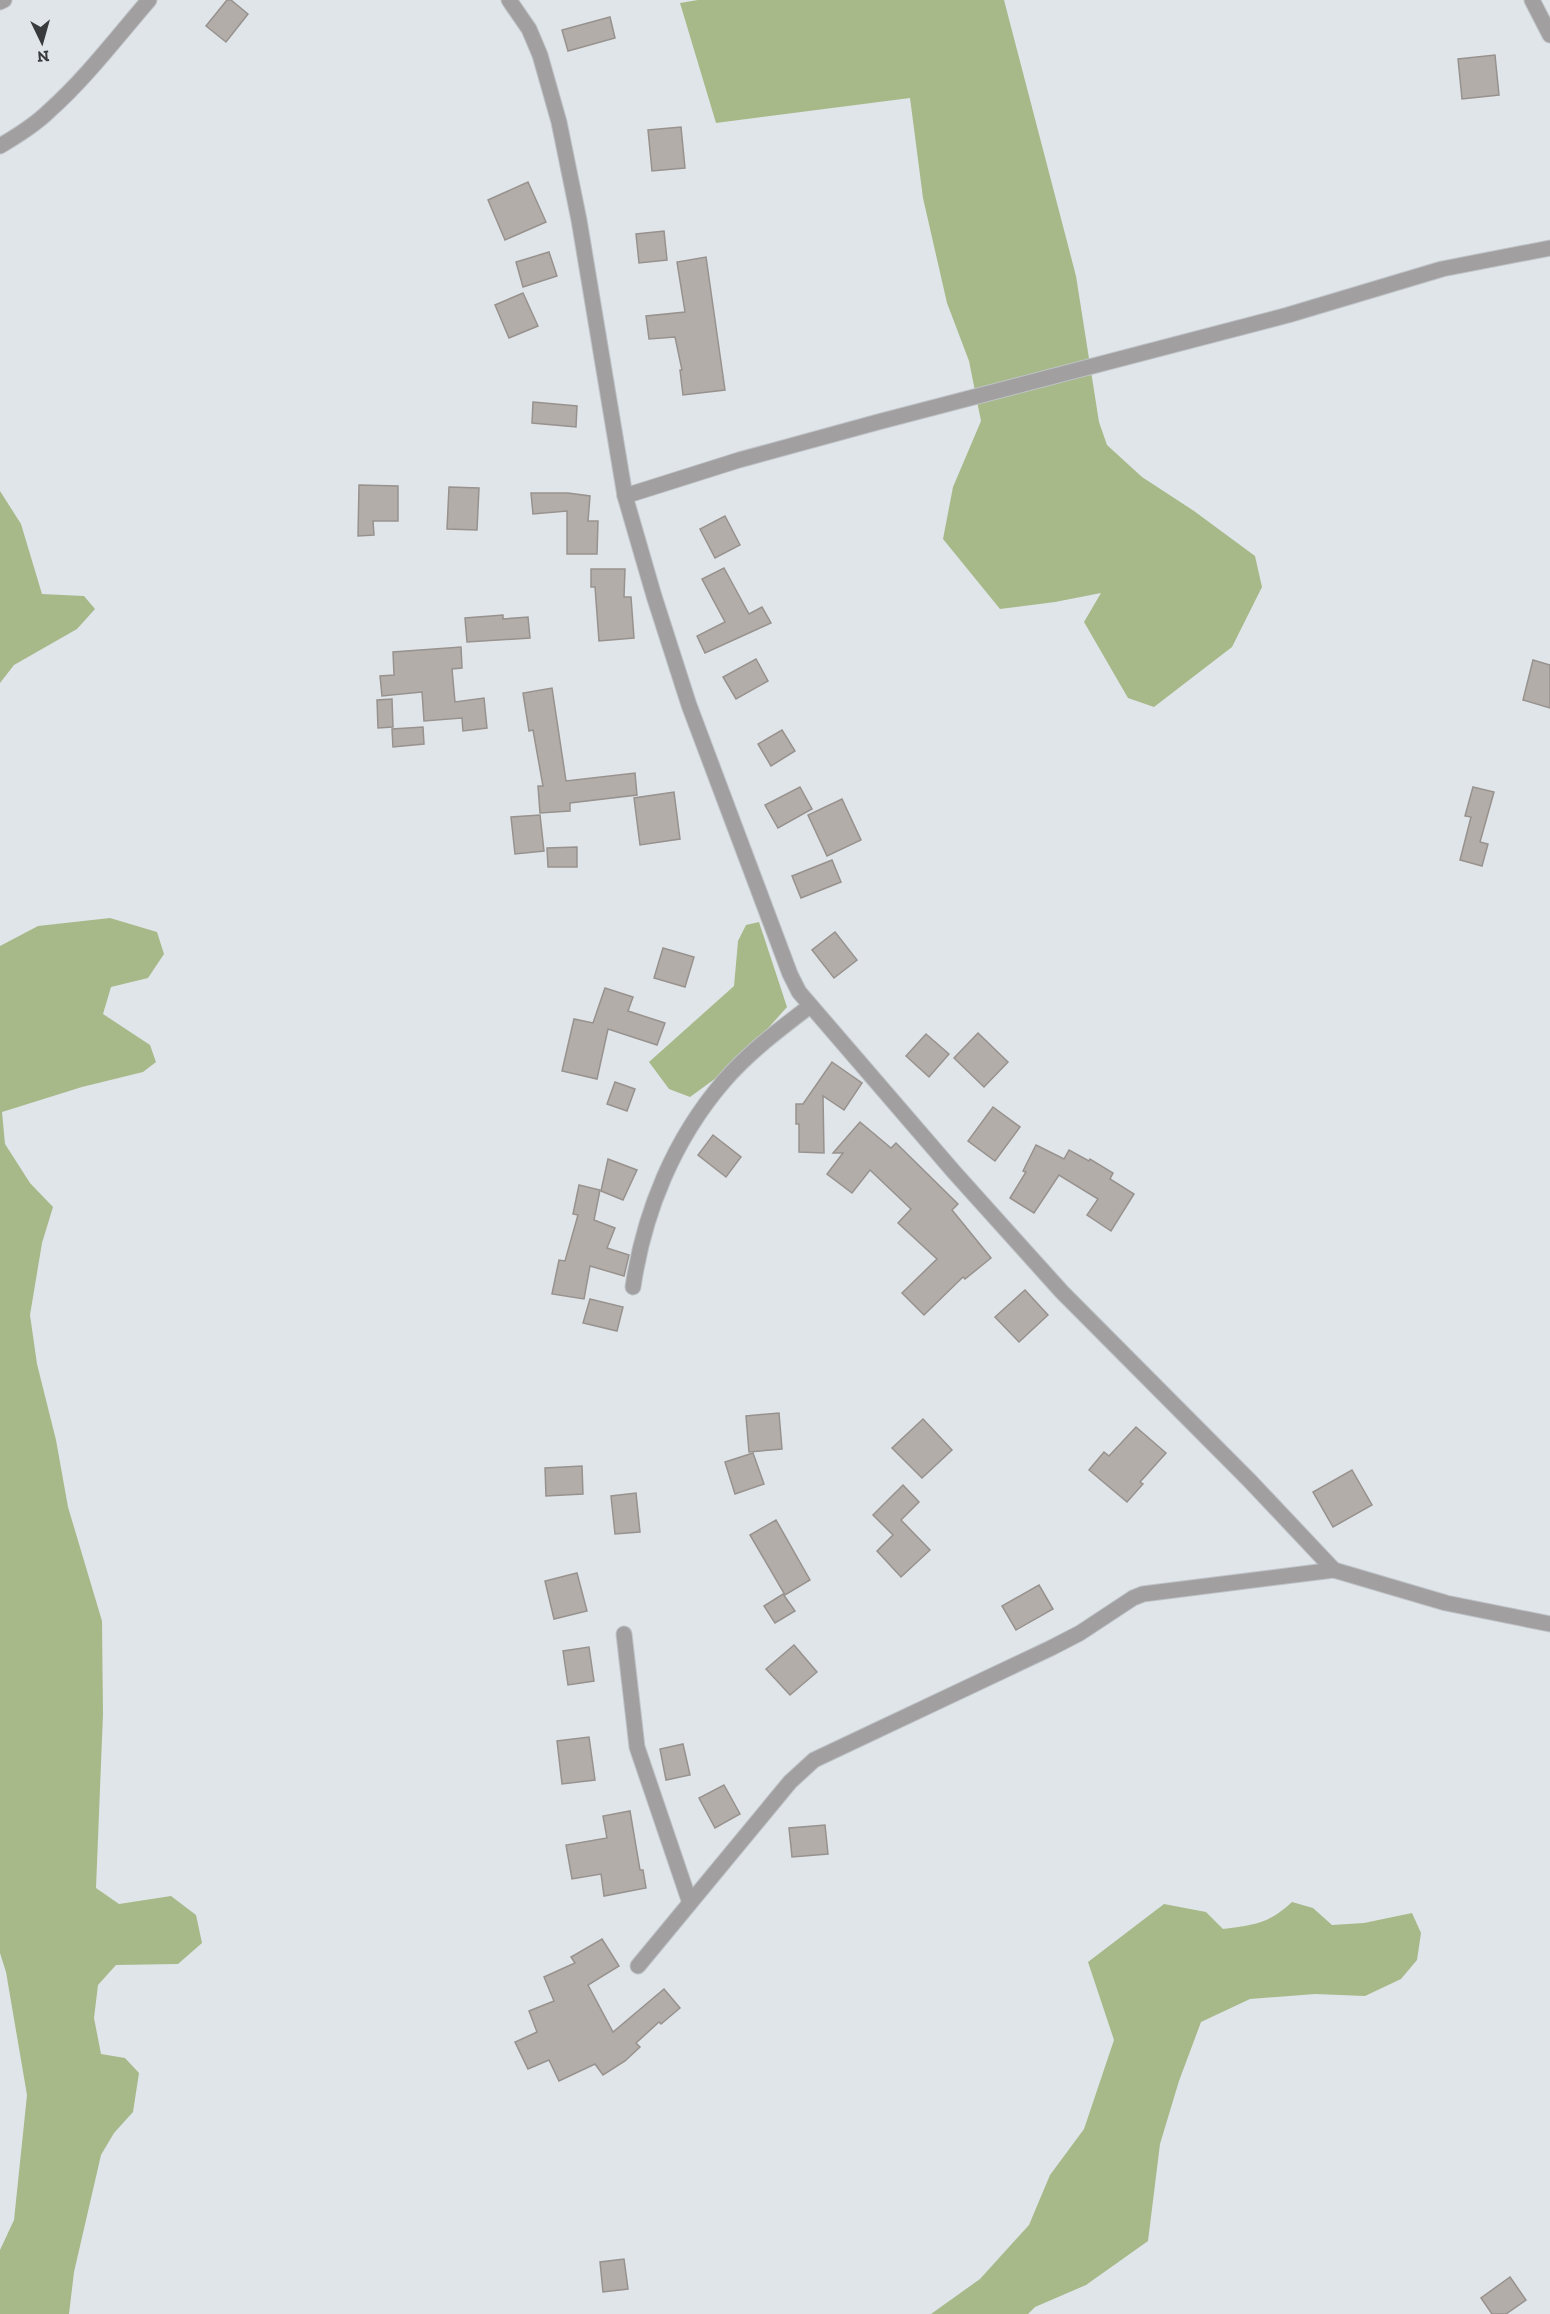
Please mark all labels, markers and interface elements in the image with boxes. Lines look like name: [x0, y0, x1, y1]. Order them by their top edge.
north arrow: [12, 12, 72, 72]
text: N: [36, 46, 50, 66]

